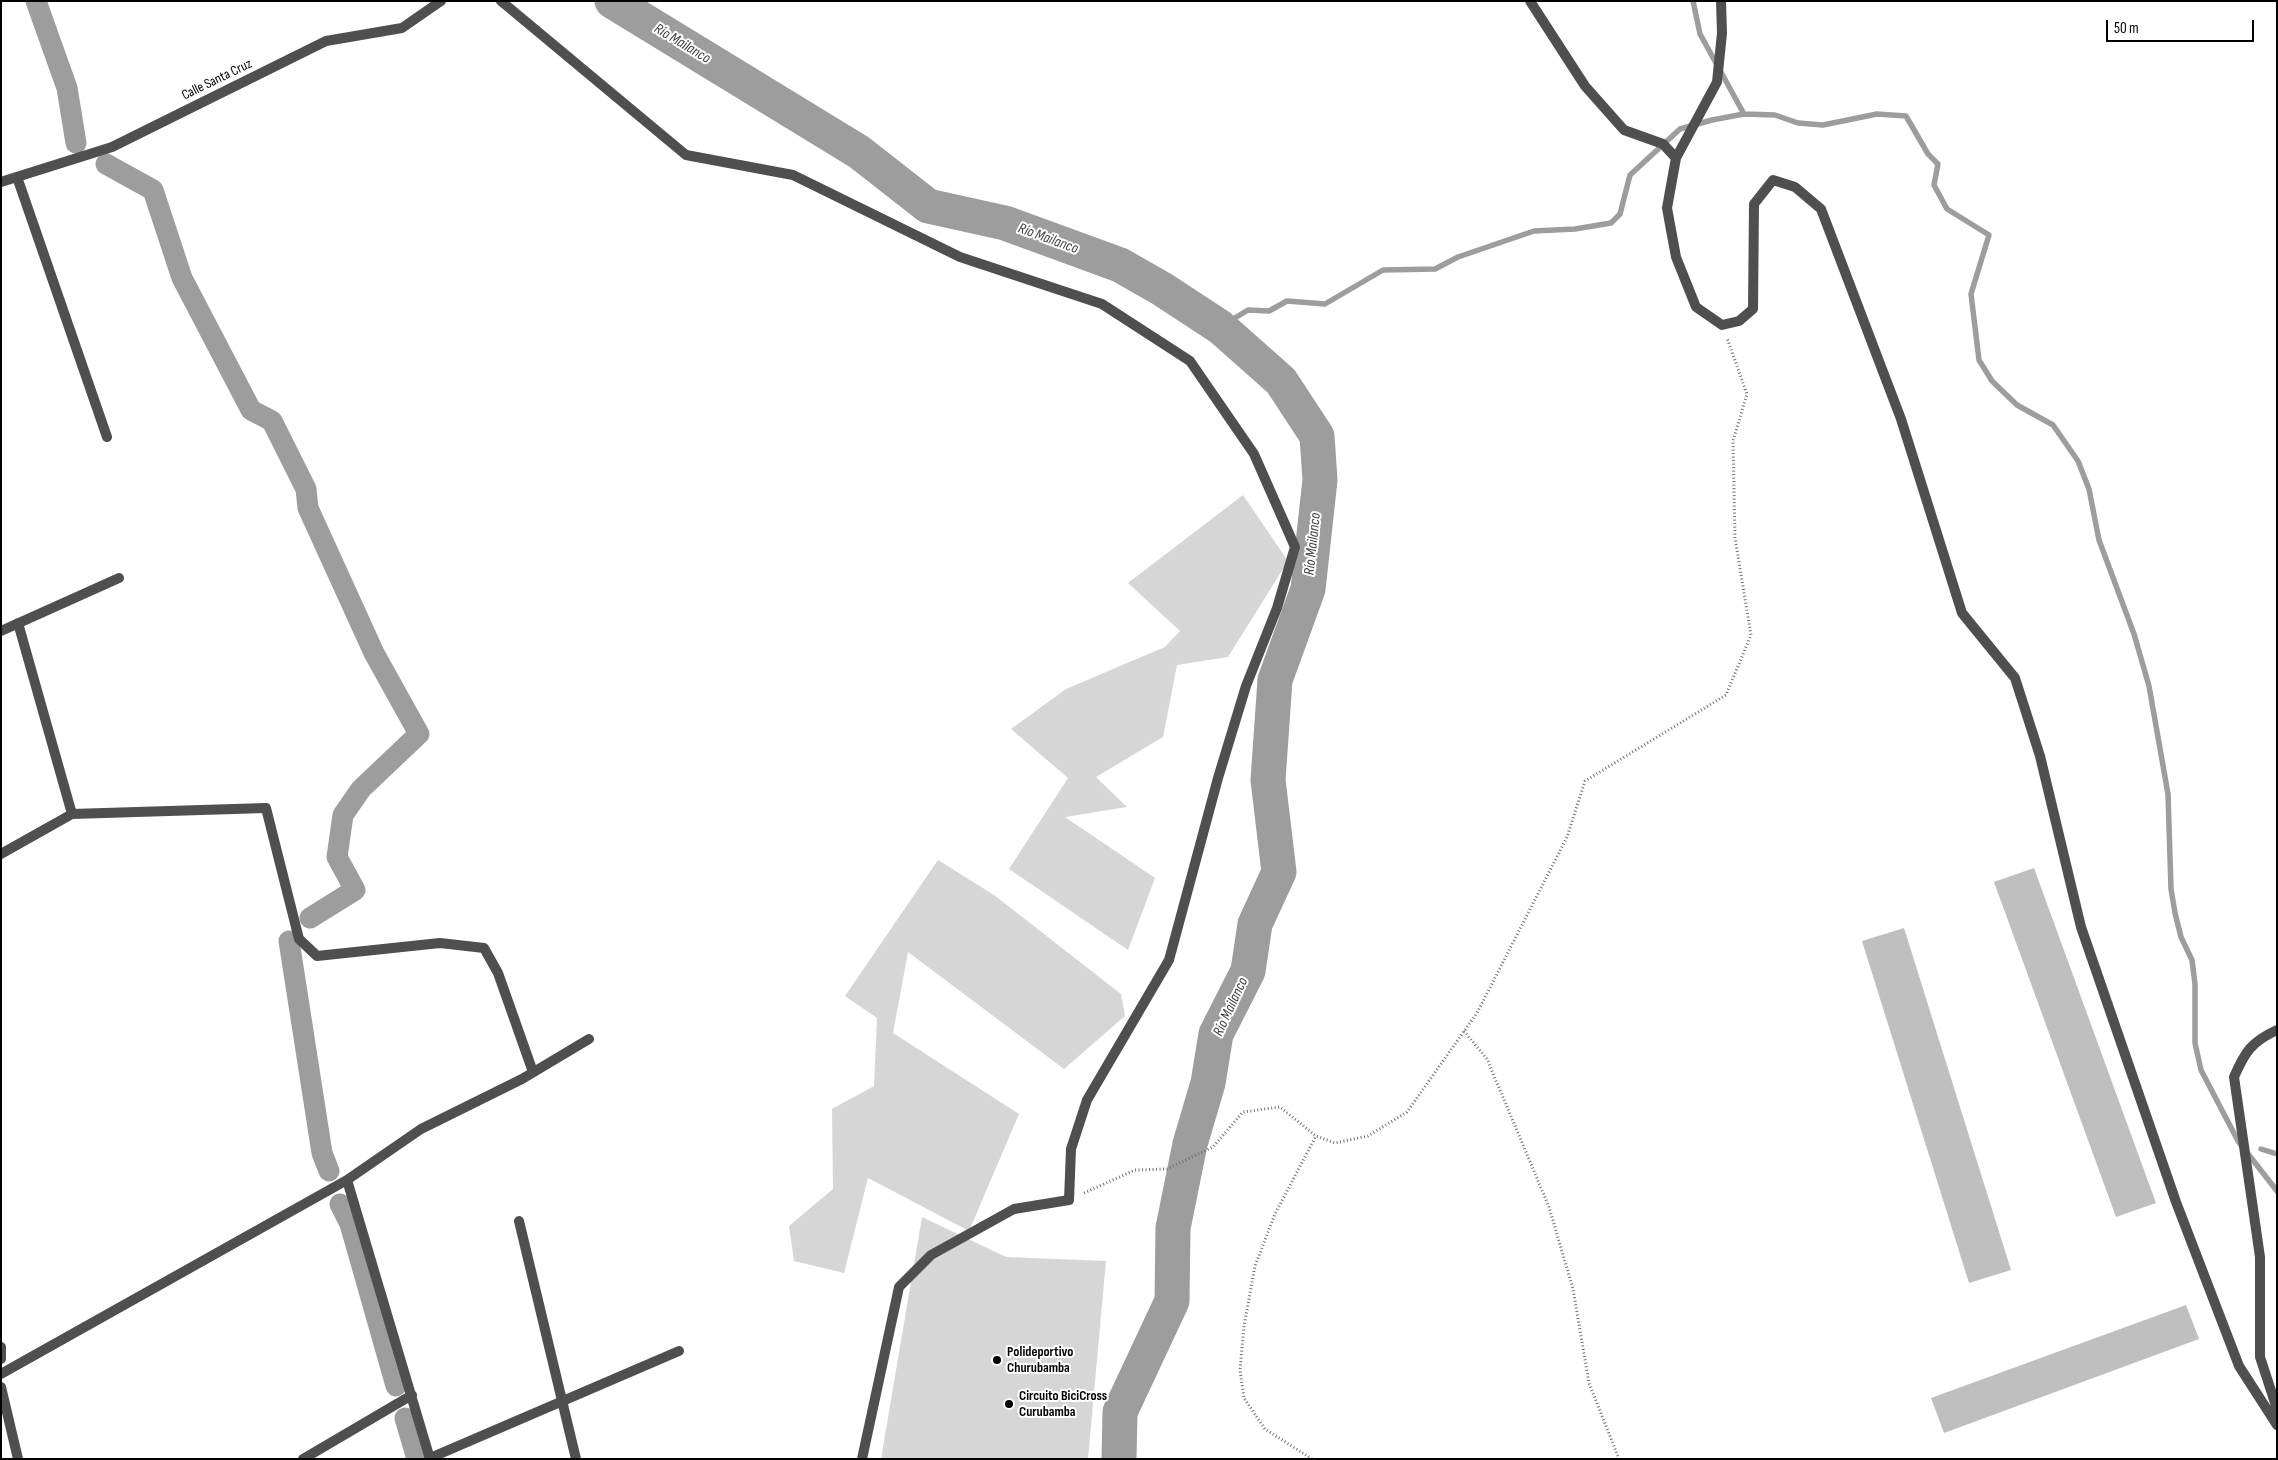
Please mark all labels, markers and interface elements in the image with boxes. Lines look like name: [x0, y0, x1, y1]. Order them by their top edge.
scale bar: [2108, 10, 2256, 42]
text: 50 m: [2114, 19, 2139, 38]
water label: Río Mailanco: [651, 20, 713, 68]
street label: Calle Santa Cruz: [179, 56, 255, 104]
water label: Río Mailanco: [1016, 220, 1080, 258]
water label: Río Mailanco: [1301, 512, 1325, 576]
water label: Río Mailanco: [1210, 975, 1252, 1039]
place label: Polideportivo Churubamba: [1007, 1344, 1073, 1376]
marker: Polideportivo Churubamba: [991, 1354, 1003, 1366]
place label: Circuito BiciCross Curubamba: [1019, 1388, 1107, 1420]
marker: Circuito BiciCross Curubamba: [1003, 1398, 1015, 1410]

